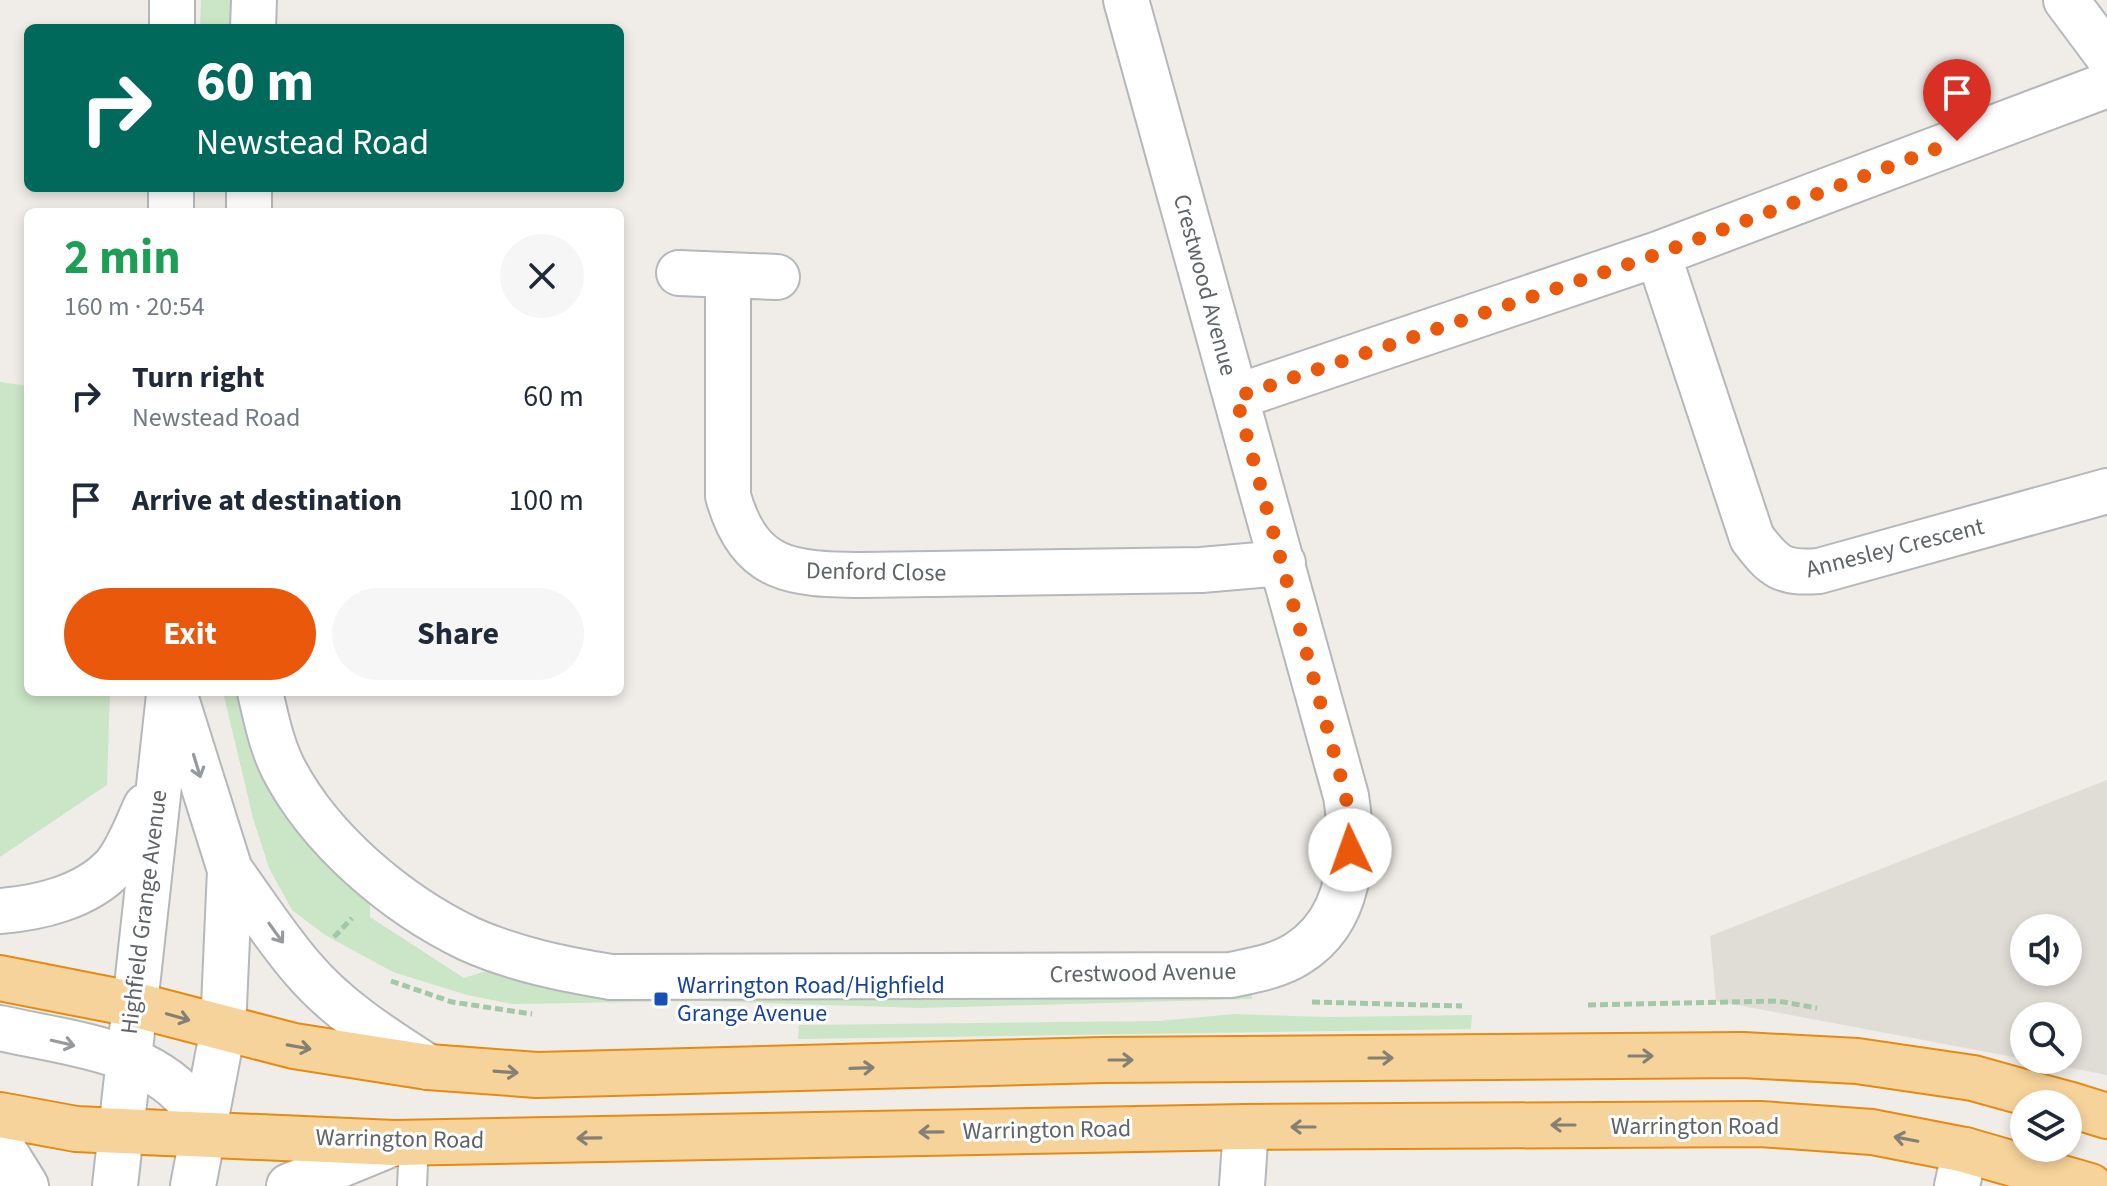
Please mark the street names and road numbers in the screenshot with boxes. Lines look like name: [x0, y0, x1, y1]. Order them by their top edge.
street label: Crestwood Avenue: [1164, 190, 1246, 380]
street label: Annesley Crescent: [1802, 509, 1988, 587]
street label: Denford Close: [805, 553, 947, 591]
street label: Highfield Grange Avenue: [112, 788, 176, 1036]
street label: Crestwood Avenue: [1049, 954, 1237, 992]
street label: Warrington Road: [1611, 1109, 1779, 1144]
street label: Warrington Road: [962, 1111, 1132, 1149]
street label: Warrington Road: [315, 1120, 485, 1158]

